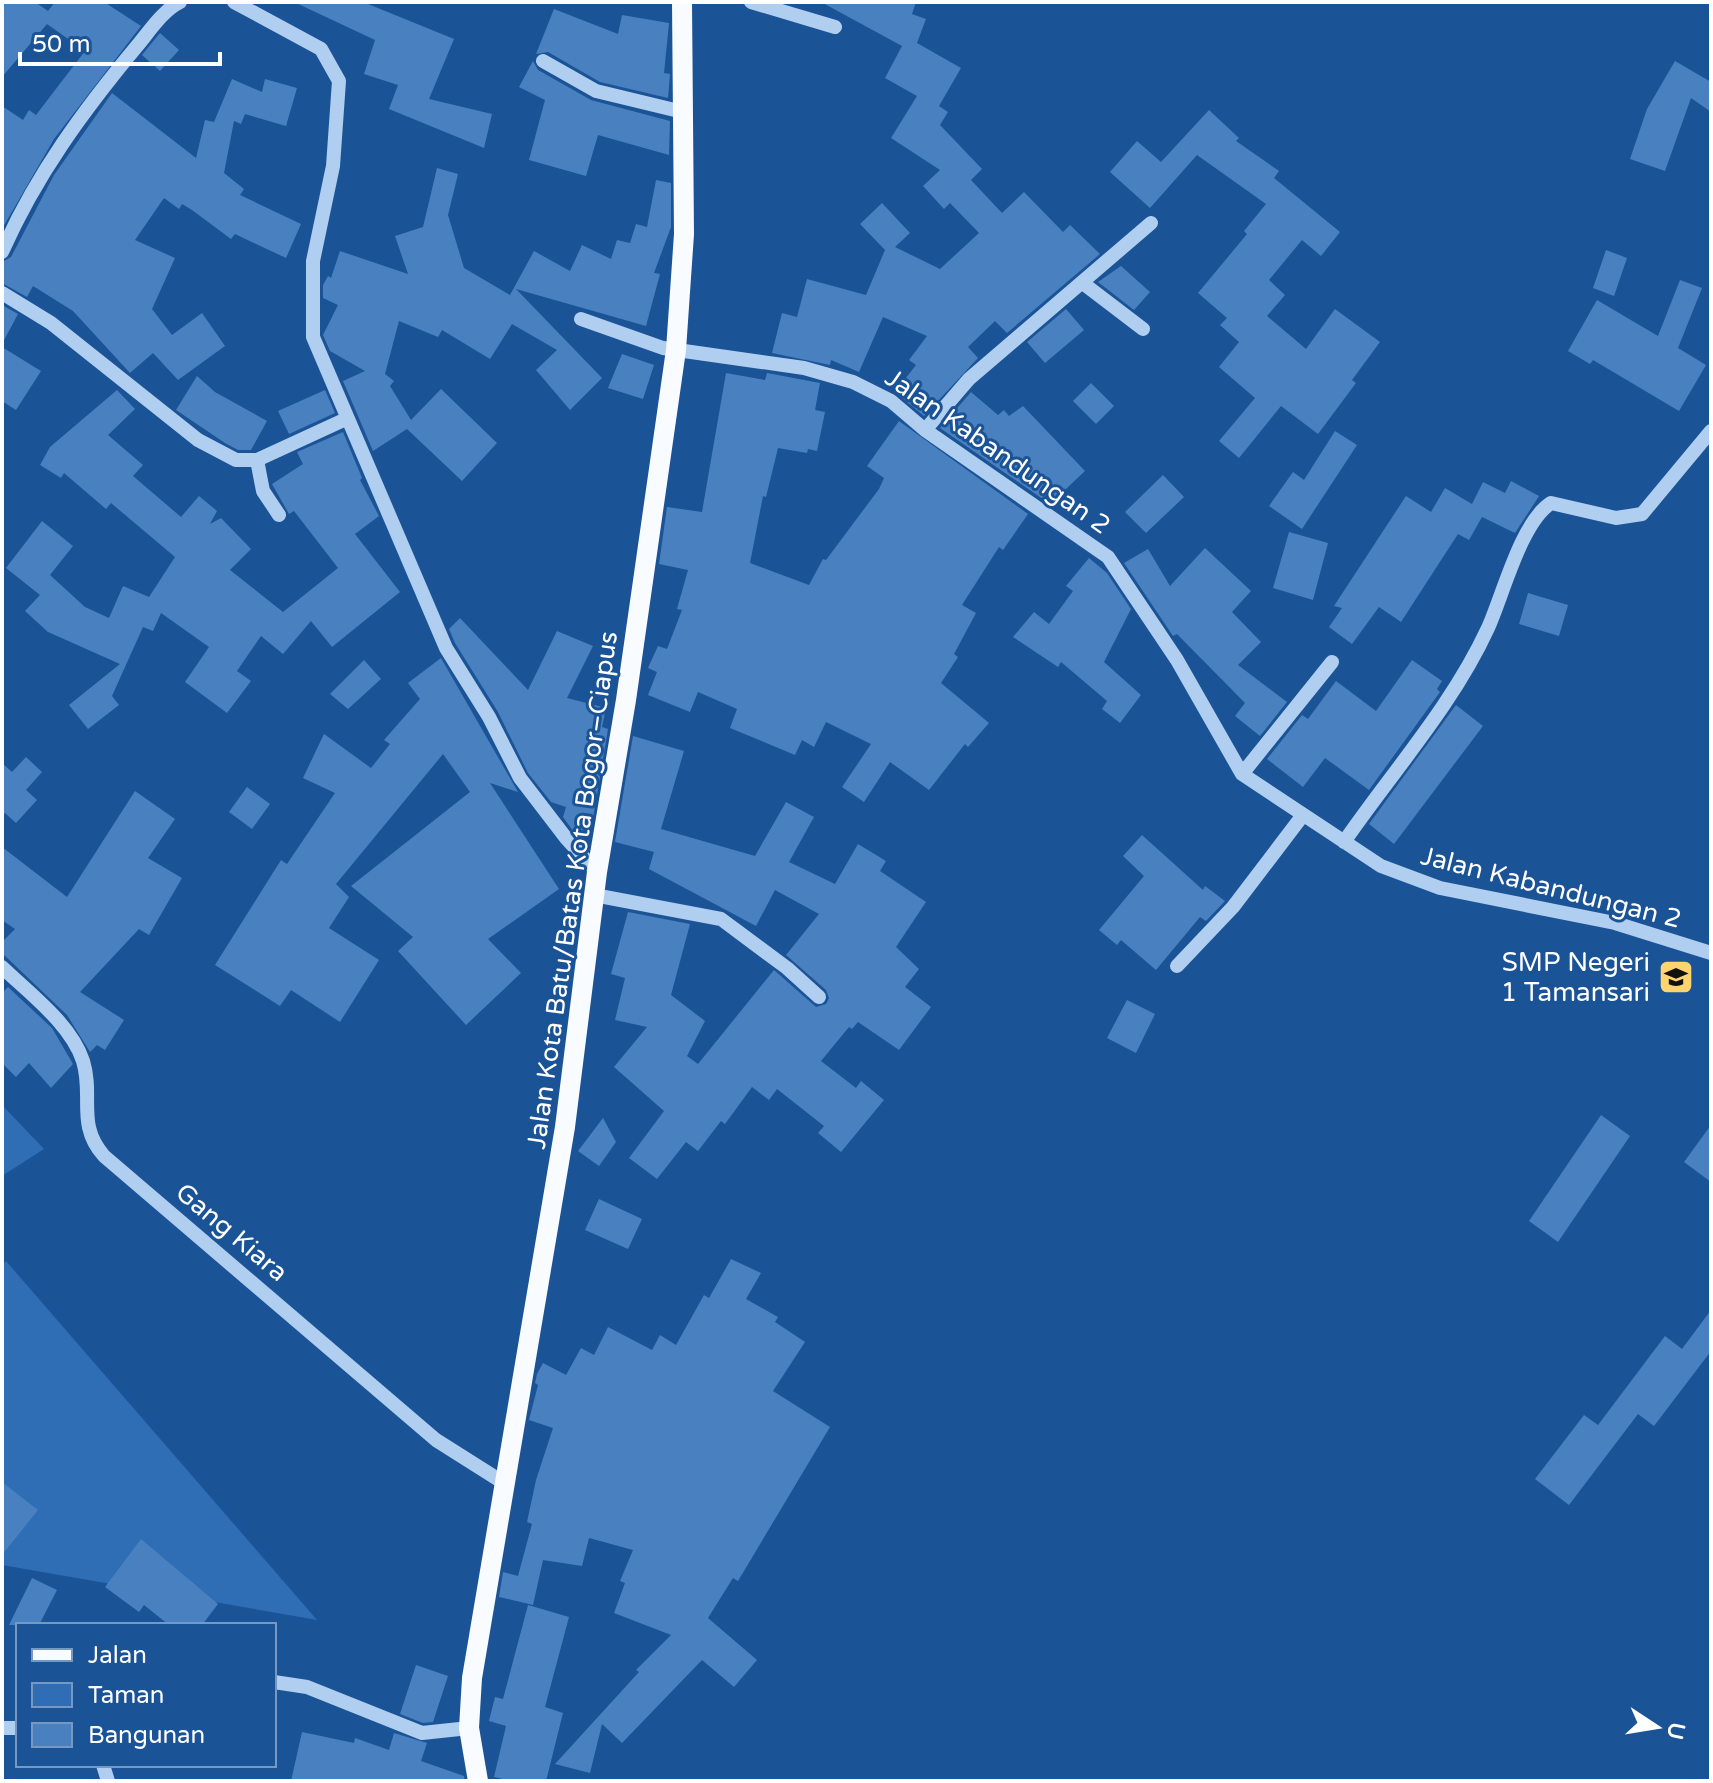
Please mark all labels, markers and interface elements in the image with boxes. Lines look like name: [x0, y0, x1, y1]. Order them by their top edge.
scale bar: [20, 16, 220, 66]
text: 50 m: [32, 30, 90, 59]
street label: Jalan Kabandungan 2: [879, 362, 1116, 541]
street label: Jalan Kota Batu/Batas Kota Bogor–Ciapus: [521, 629, 624, 1151]
street label: Jalan Kabandungan 2: [1417, 840, 1684, 935]
place label: SMP Negeri 1 Tamansari: [1501, 947, 1650, 1008]
school or university icon: SMP Negeri 1 Tamansari: [1657, 958, 1695, 996]
street label: Gang Kiara: [169, 1177, 294, 1288]
legend: [16, 1623, 276, 1767]
text: Jalan: [88, 1641, 147, 1670]
text: Taman: [88, 1681, 164, 1710]
north arrow: [1617, 1687, 1697, 1767]
text: U: [1661, 1720, 1690, 1742]
text: Bangunan: [88, 1721, 205, 1750]

